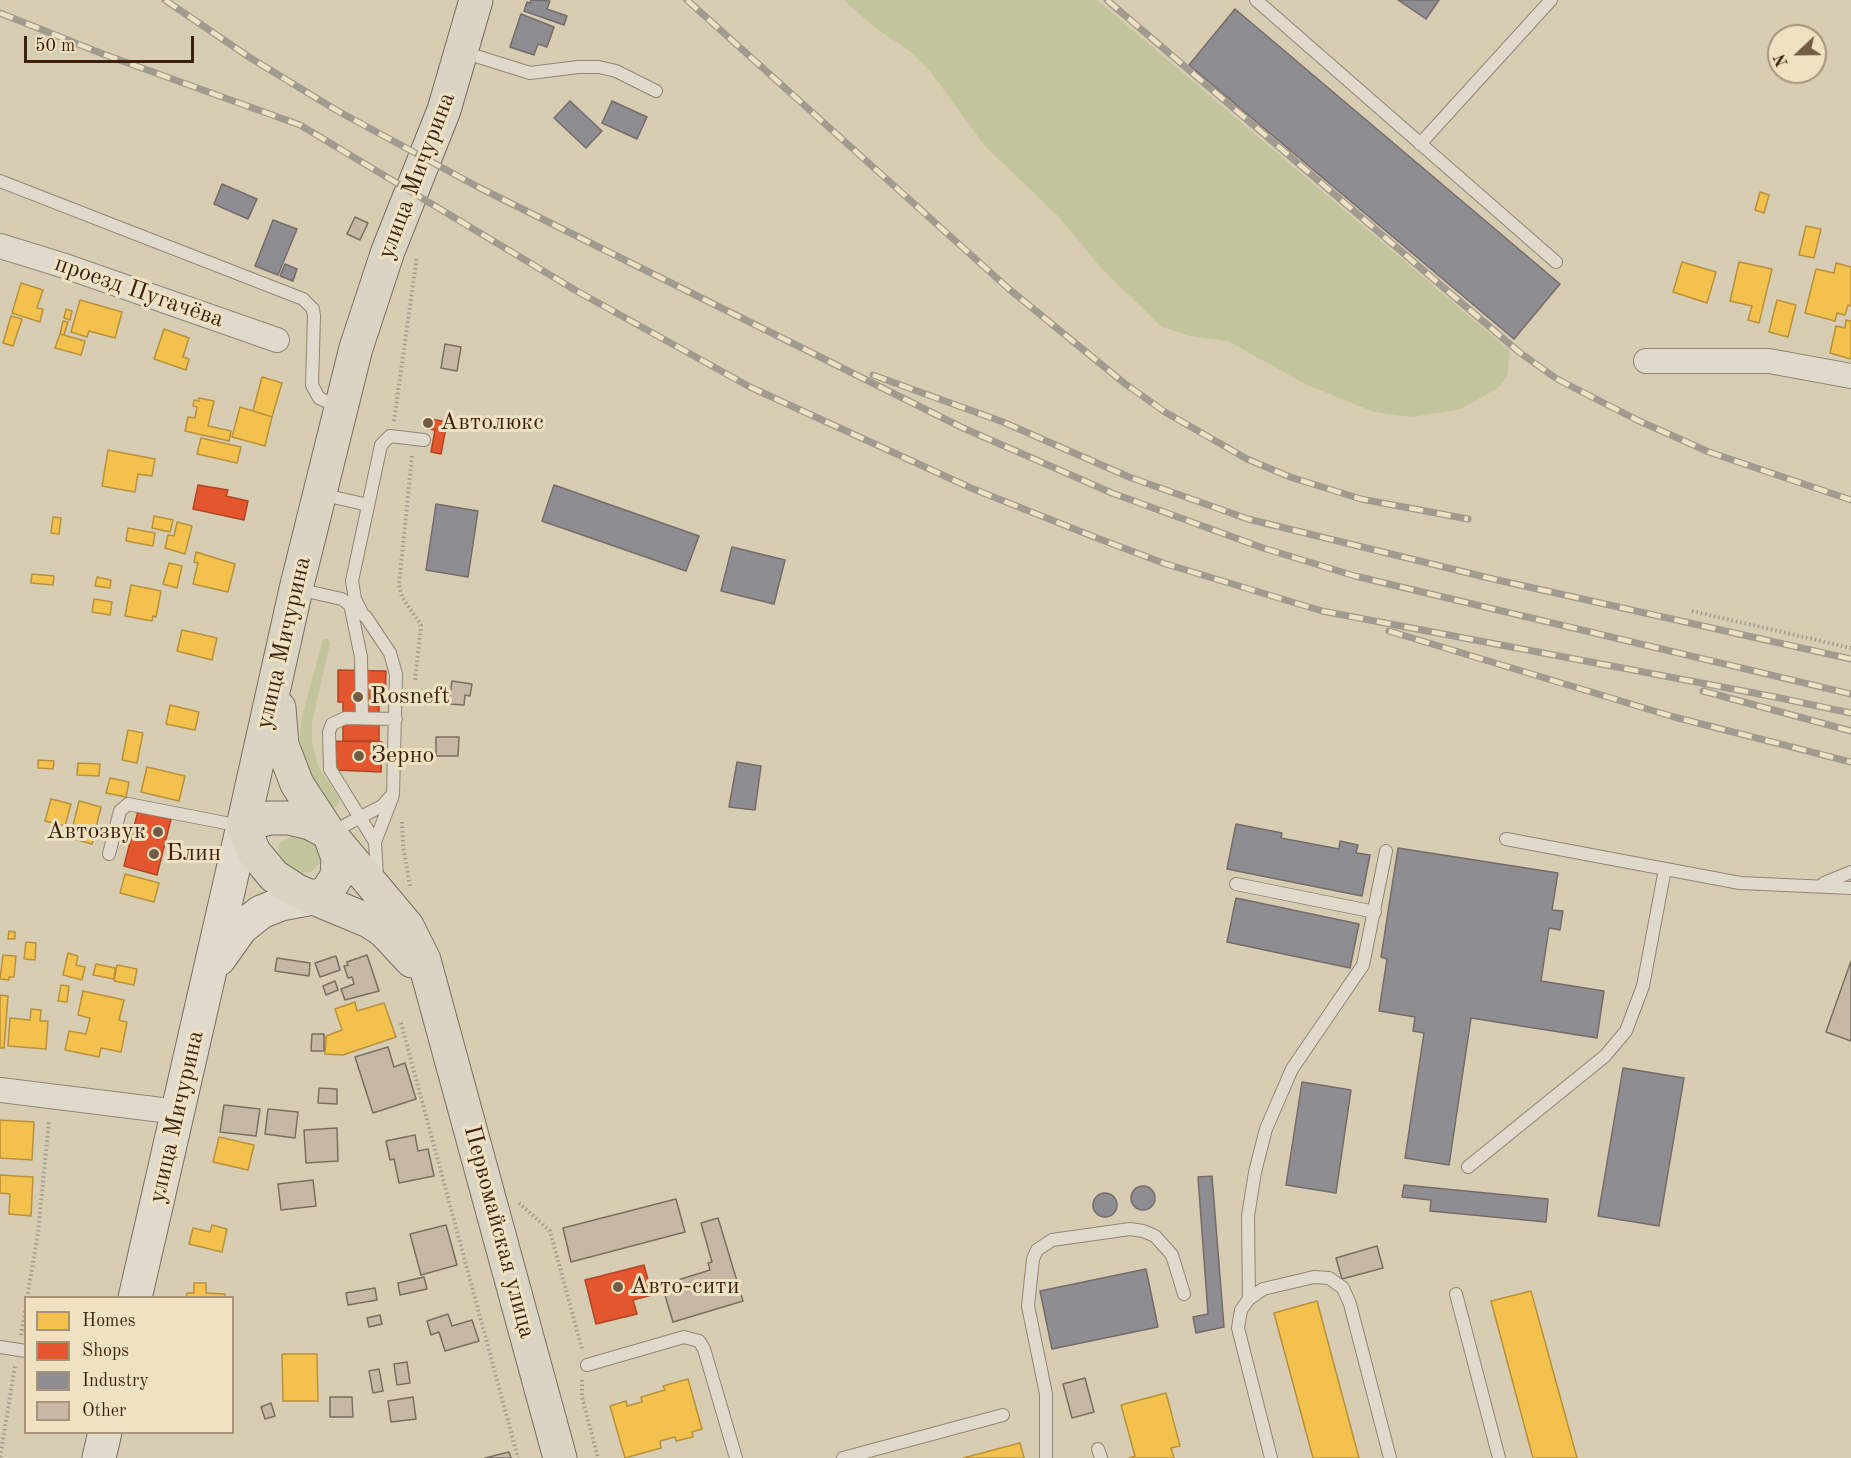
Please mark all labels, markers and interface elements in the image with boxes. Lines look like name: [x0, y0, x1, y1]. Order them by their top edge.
scale bar: [27, 24, 196, 62]
north arrow: [1767, 24, 1827, 84]
text: 50 m: [35, 37, 75, 55]
text: N: [1772, 51, 1792, 69]
street label: улица Мичурина: [372, 89, 462, 263]
street label: проезд Пугачёва: [51, 250, 227, 334]
place label: Автолюкс: [440, 409, 544, 437]
marker: Автолюкс: [421, 416, 435, 430]
street label: улица Мичурина: [250, 554, 318, 732]
place label: Rosneft: [370, 683, 450, 711]
marker: Rosneft: [351, 690, 365, 704]
place label: Зерно: [371, 742, 435, 770]
marker: Зерно: [352, 749, 366, 763]
place label: Автозвук: [46, 818, 146, 846]
marker: Автозвук: [151, 825, 165, 839]
place label: Блин: [166, 840, 221, 868]
marker: Блин: [147, 847, 161, 861]
street label: улица Мичурина: [143, 1028, 211, 1206]
street label: Первомайская улица: [457, 1122, 541, 1342]
place label: Авто-сити: [630, 1273, 740, 1301]
marker: Авто-сити: [611, 1280, 625, 1294]
legend: [24, 1296, 234, 1434]
text: Homes: [82, 1312, 136, 1330]
text: Shops: [82, 1342, 129, 1360]
text: Industry: [82, 1372, 149, 1390]
text: Other: [82, 1402, 126, 1420]

